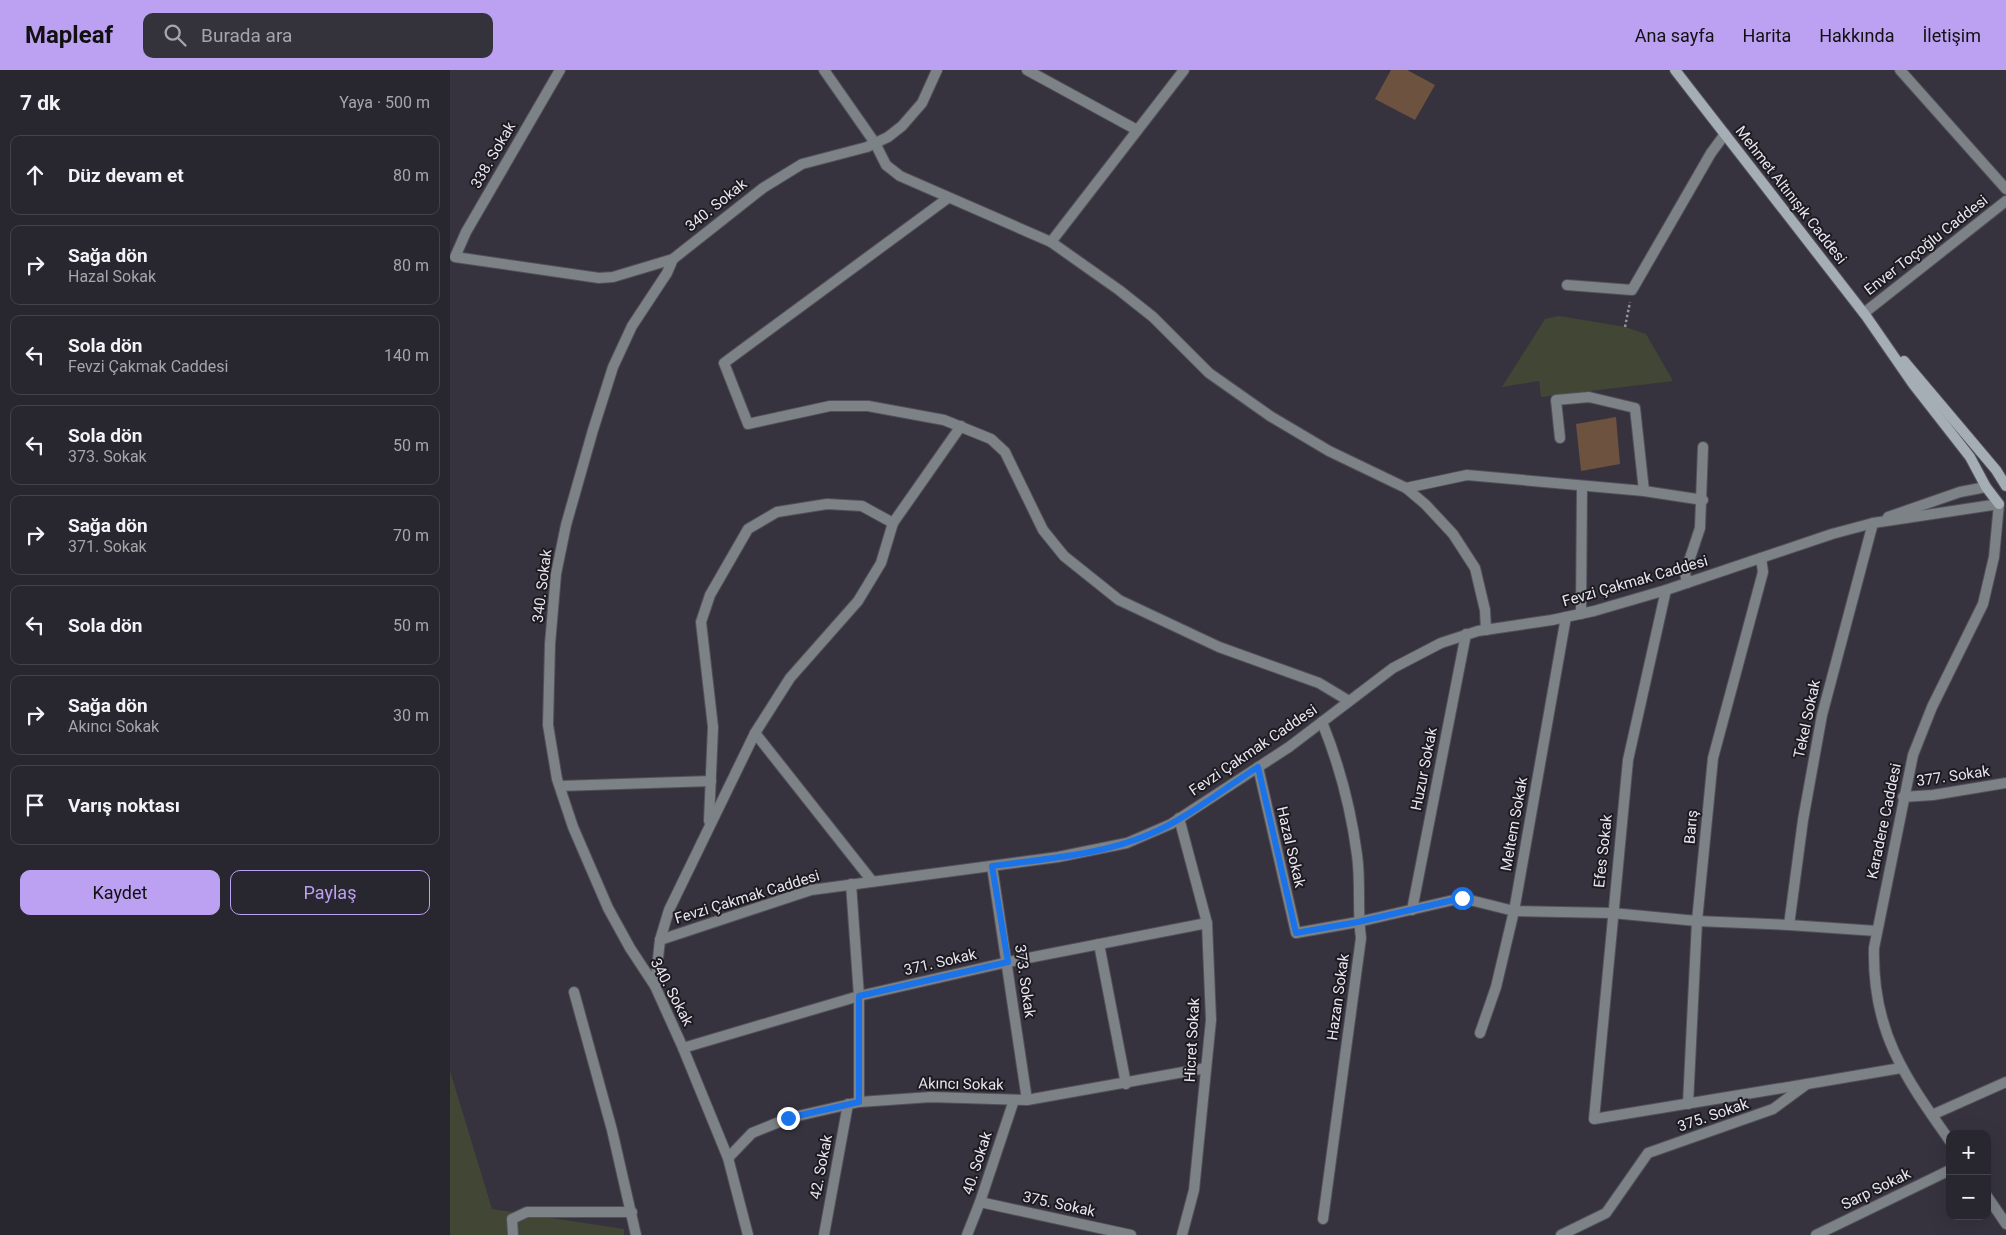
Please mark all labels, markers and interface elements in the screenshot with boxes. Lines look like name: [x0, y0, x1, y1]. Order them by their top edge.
search box: [143, 13, 493, 58]
text: Mapleaf: [25, 21, 113, 49]
icon: search: [161, 21, 189, 49]
text: Burada ara: [201, 24, 292, 47]
text: Ana sayfa: [1635, 25, 1714, 46]
text: Harita: [1742, 25, 1791, 46]
text: Hakkında: [1819, 25, 1894, 46]
text: İletişim: [1922, 25, 1981, 46]
text: 7 dk: [20, 91, 60, 115]
text: Yaya · 500 m: [339, 93, 430, 112]
street label: 338. Sokak: [467, 118, 519, 191]
street label: Mehmet Altınışık Caddesi: [1732, 122, 1850, 268]
icon: ahead: [21, 161, 49, 189]
text: Düz devam et: [68, 164, 184, 187]
text: 80 m: [393, 166, 429, 185]
street label: 340. Sokak: [682, 175, 751, 235]
street label: Enver Toçoğlu Caddesi: [1861, 191, 1991, 299]
text: Sağa dön: [68, 244, 148, 267]
icon: right: [21, 251, 49, 279]
text: 80 m: [393, 256, 429, 275]
text: Hazal Sokak: [68, 267, 156, 286]
text: Sola dön: [68, 334, 142, 357]
icon: left: [21, 341, 49, 369]
text: 140 m: [384, 346, 429, 365]
text: Fevzi Çakmak Caddesi: [68, 357, 228, 376]
text: Sola dön: [68, 424, 142, 447]
icon: left: [21, 431, 49, 459]
text: 50 m: [393, 436, 429, 455]
text: 373. Sokak: [68, 447, 147, 466]
text: Sağa dön: [68, 514, 148, 537]
icon: right: [21, 521, 49, 549]
text: 70 m: [393, 526, 429, 545]
text: 371. Sokak: [68, 537, 147, 556]
street label: 340. Sokak: [529, 548, 555, 624]
street label: Fevzi Çakmak Caddesi: [1560, 552, 1710, 610]
icon: left: [21, 611, 49, 639]
text: Sola dön: [68, 614, 142, 637]
text: 50 m: [393, 616, 429, 635]
street label: Tekel Sokak: [1790, 678, 1824, 760]
text: Sağa dön: [68, 694, 148, 717]
street label: Fevzi Çakmak Caddesi: [1186, 700, 1320, 800]
icon: right: [21, 701, 49, 729]
text: 30 m: [393, 706, 429, 725]
text: Akıncı Sokak: [68, 717, 159, 736]
street label: Huzur Sokak: [1407, 726, 1441, 812]
street label: Karadere Caddesi: [1863, 762, 1905, 880]
street label: 377. Sokak: [1915, 762, 1991, 790]
street label: Meltem Sokak: [1497, 775, 1531, 872]
icon: arrive: [21, 791, 49, 819]
text: Varış noktası: [68, 794, 180, 817]
street label: Hazal Sokak: [1273, 805, 1309, 890]
street label: Barış: [1681, 809, 1701, 845]
street label: Efes Sokak: [1590, 813, 1616, 889]
street label: Fevzi Çakmak Caddesi: [672, 866, 822, 928]
button: Kaydet: [20, 870, 220, 915]
button: Paylaş: [230, 870, 430, 915]
route start: [1451, 887, 1474, 910]
street label: 373. Sokak: [1011, 943, 1039, 1019]
street label: 371. Sokak: [902, 945, 978, 979]
street label: Hazan Sokak: [1323, 952, 1353, 1041]
street label: 340. Sokak: [647, 955, 697, 1029]
street label: Hicret Sokak: [1181, 997, 1203, 1083]
street label: Akıncı Sokak: [918, 1074, 1004, 1094]
street label: 375. Sokak: [1675, 1094, 1751, 1136]
route end: [777, 1107, 800, 1130]
street label: 40. Sokak: [958, 1129, 996, 1197]
map controls: [1946, 1130, 1991, 1220]
button: +: [1946, 1130, 1991, 1175]
street label: 42. Sokak: [806, 1133, 836, 1201]
street label: Sarp Sokak: [1838, 1164, 1914, 1214]
button: −: [1946, 1175, 1991, 1220]
street label: 375. Sokak: [1021, 1188, 1097, 1221]

